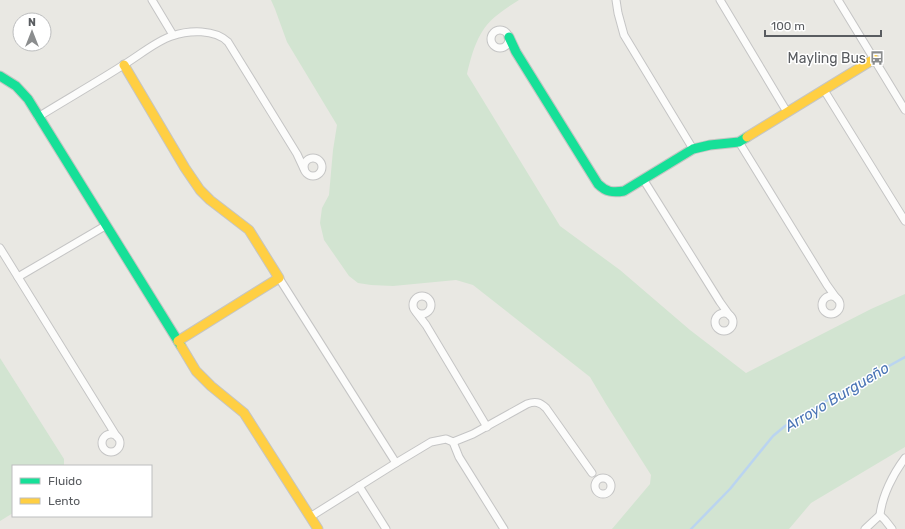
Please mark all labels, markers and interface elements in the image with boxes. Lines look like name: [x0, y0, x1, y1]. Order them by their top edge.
north arrow: [12, 12, 52, 52]
scale bar: [765, 12, 881, 38]
text: N: [28, 16, 36, 29]
text: 100 m: [771, 19, 805, 33]
place label: Mayling Bus: [788, 50, 866, 67]
bus stop icon: Mayling Bus: [869, 50, 885, 66]
water label: Arroyo Burgueño: [781, 358, 893, 436]
legend: [12, 465, 152, 517]
text: Fluido: [48, 474, 82, 488]
text: Lento: [48, 494, 80, 508]

